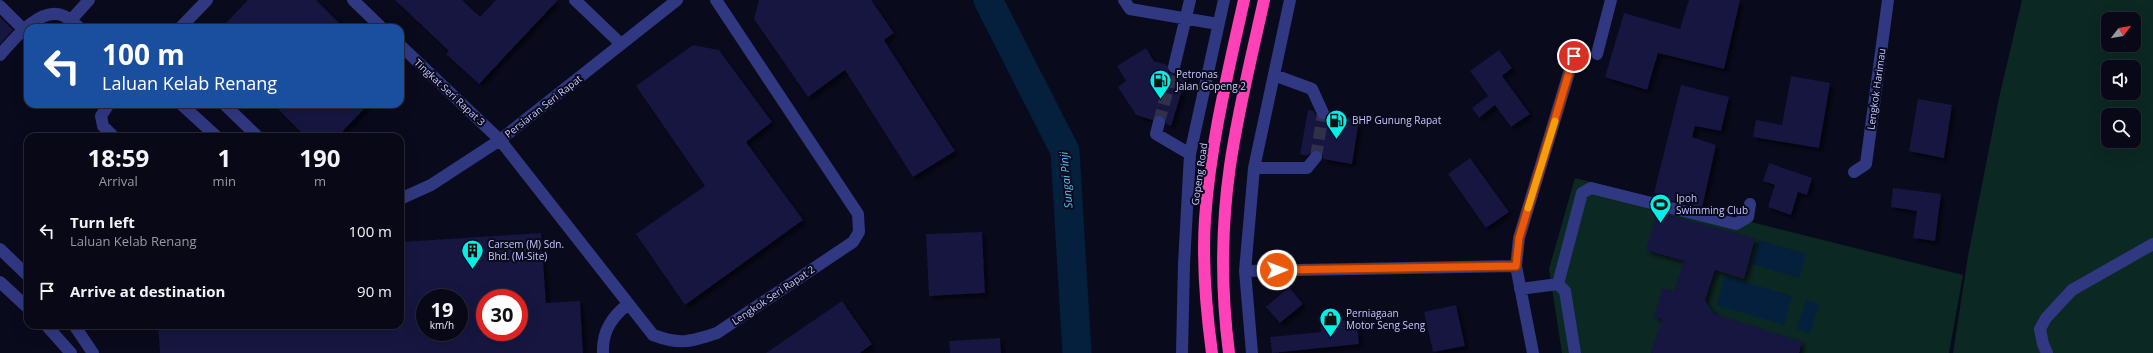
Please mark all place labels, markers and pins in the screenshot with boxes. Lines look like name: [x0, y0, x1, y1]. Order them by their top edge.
pin: [1557, 39, 1591, 73]
fuel station icon: Petronas Jalan Gopeng 2: [1148, 67, 1174, 100]
place label: Petronas Jalan Gopeng 2: [1175, 67, 1246, 93]
fuel station icon: BHP Gunung Rapat: [1324, 107, 1350, 140]
place label: BHP Gunung Rapat: [1352, 113, 1442, 127]
sports icon: Ipoh Swimming Club: [1647, 191, 1673, 224]
place label: Ipoh Swimming Club: [1676, 191, 1748, 217]
building icon: Carsem (M) Sdn. Bhd. (M-Site): [459, 237, 485, 270]
place label: Carsem (M) Sdn. Bhd. (M-Site): [488, 237, 564, 263]
shop icon: Perniagaan Motor Seng Seng: [1318, 306, 1344, 339]
place label: Perniagaan Motor Seng Seng: [1346, 306, 1426, 332]

